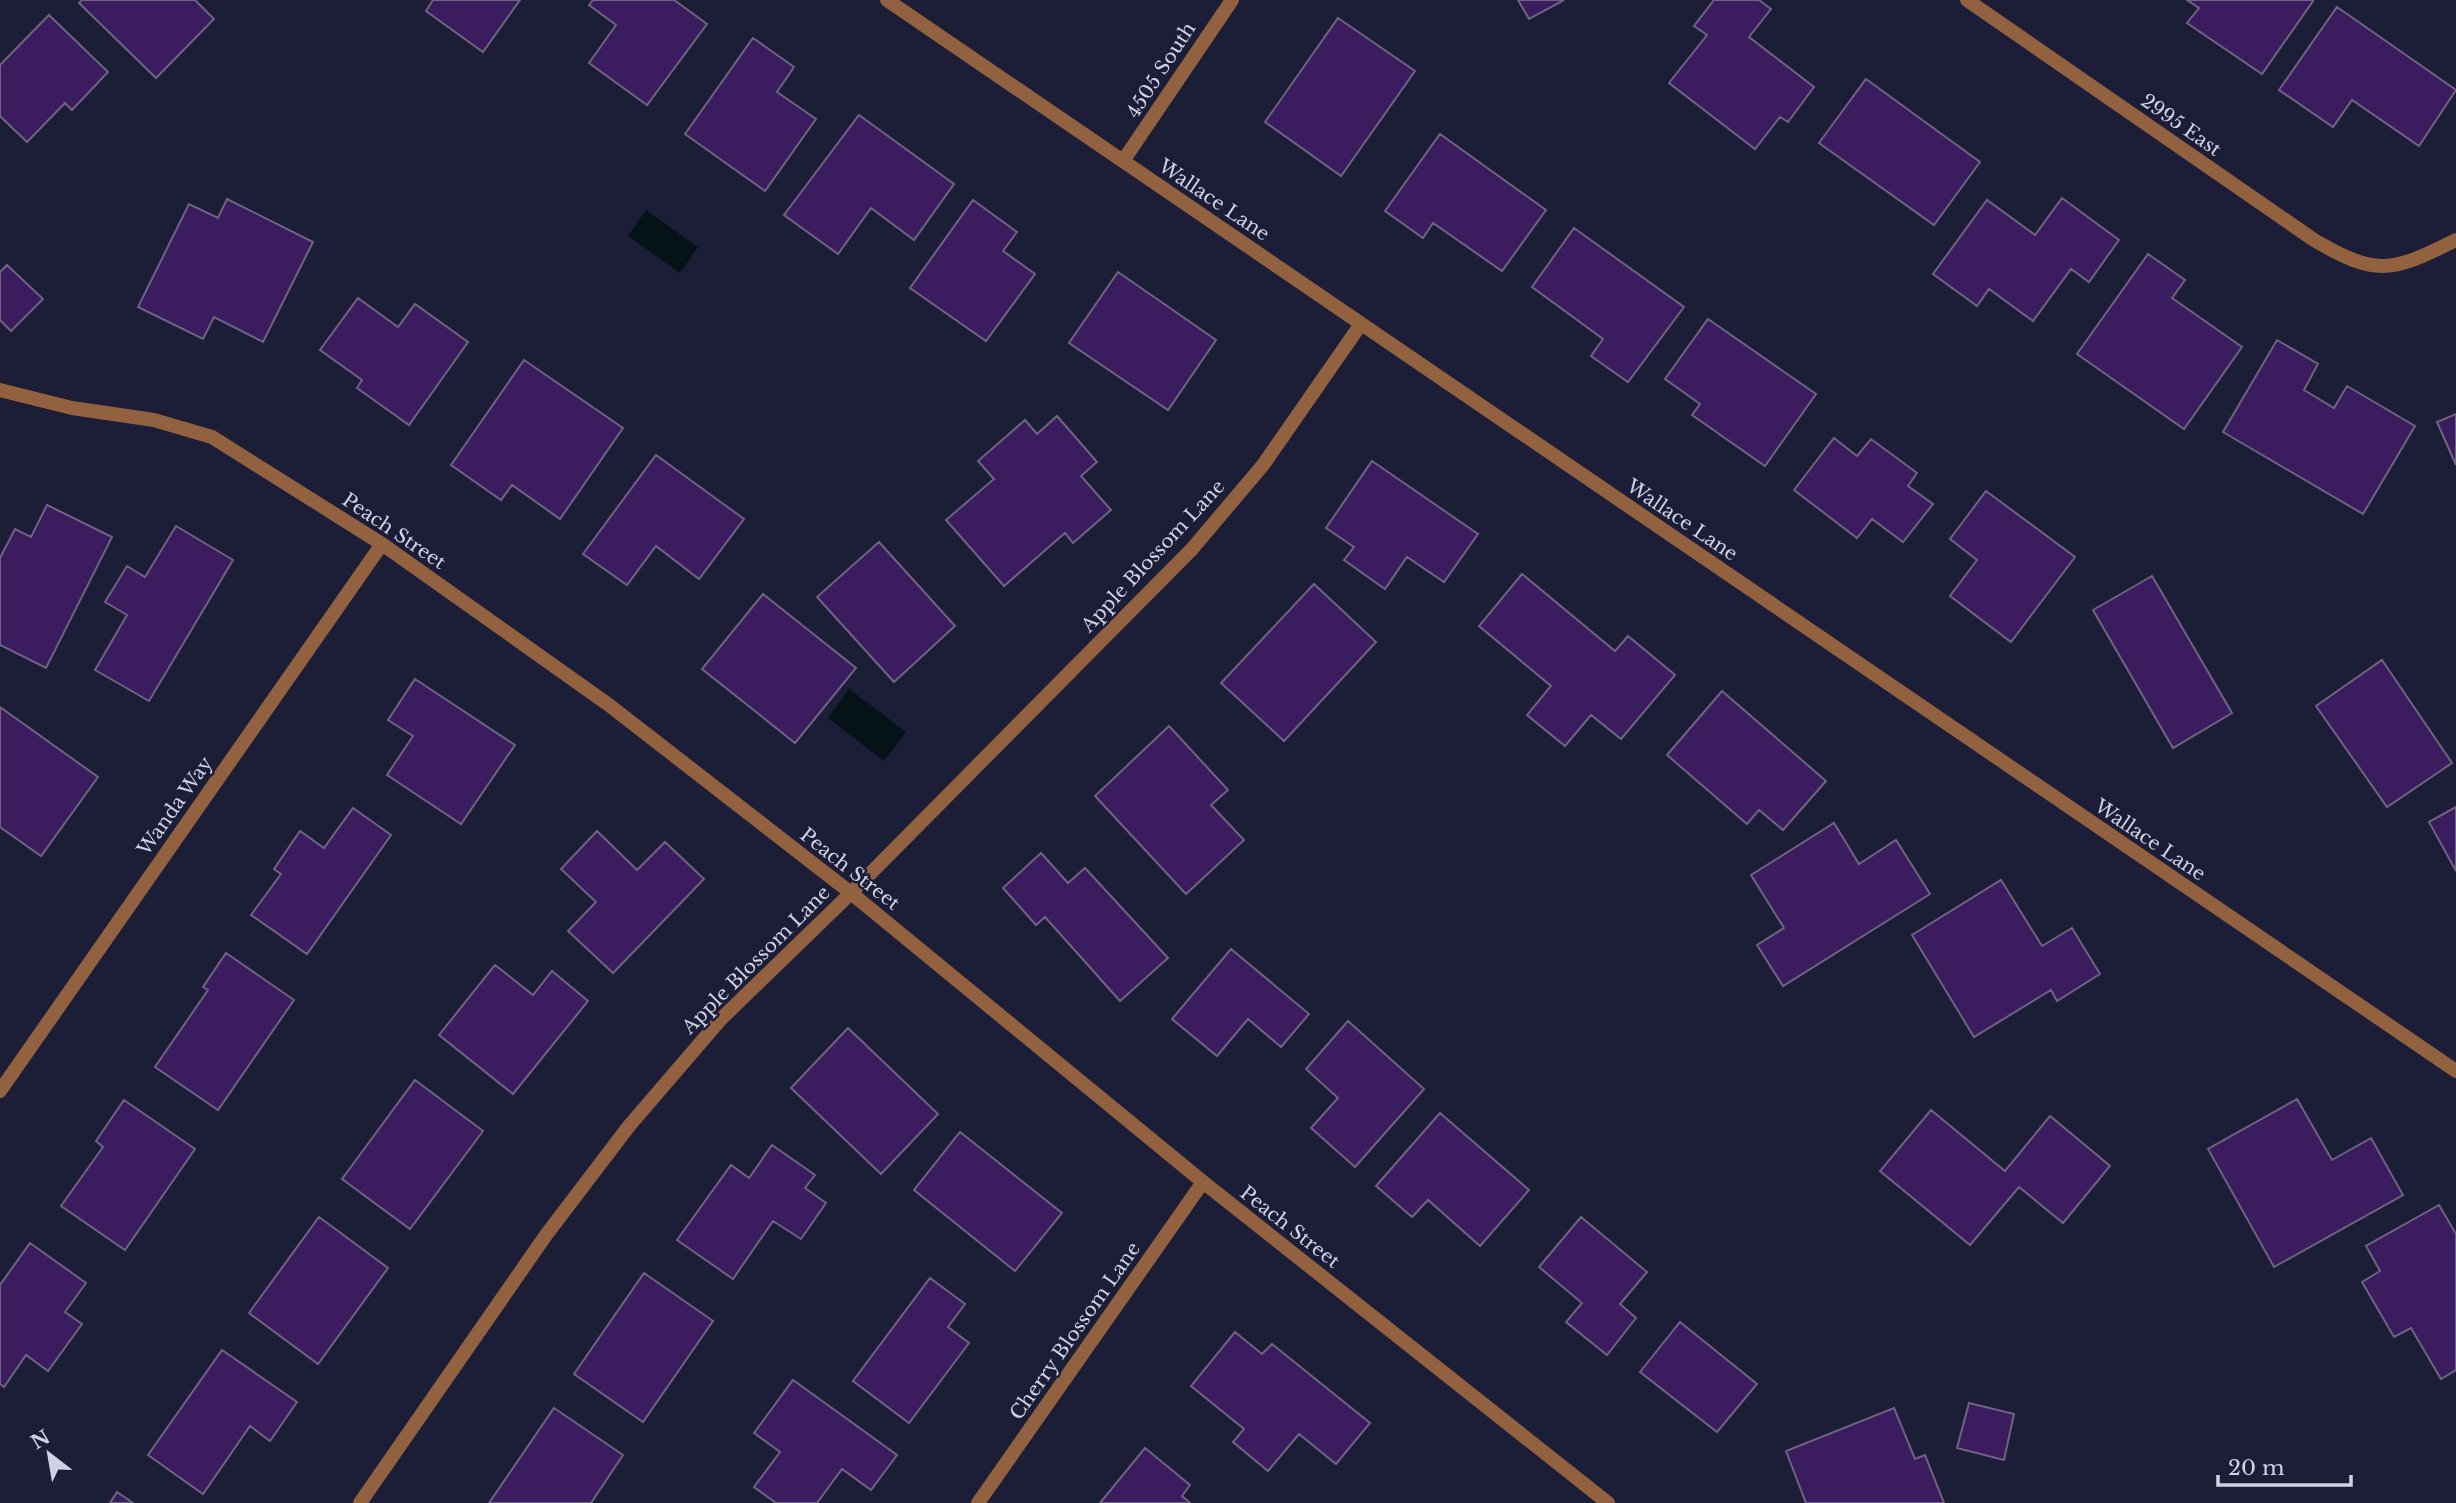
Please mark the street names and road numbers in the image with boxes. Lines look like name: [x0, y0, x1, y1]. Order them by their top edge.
street label: 4505 South: [1122, 18, 1200, 122]
street label: 2995 East: [2137, 89, 2226, 161]
street label: Wallace Lane: [1153, 154, 1274, 246]
street label: Wallace Lane: [1621, 474, 1742, 566]
street label: Apple Blossom Lane: [1076, 475, 1230, 638]
street label: Peach Street: [338, 488, 451, 574]
street label: Wanda Way: [132, 752, 217, 861]
street label: Wallace Lane: [2089, 794, 2210, 886]
street label: Peach Street: [796, 823, 905, 915]
street label: Apple Blossom Lane: [676, 881, 835, 1040]
street label: Peach Street: [1236, 1181, 1345, 1273]
street label: Cherry Blossom Lane: [1005, 1238, 1145, 1424]

